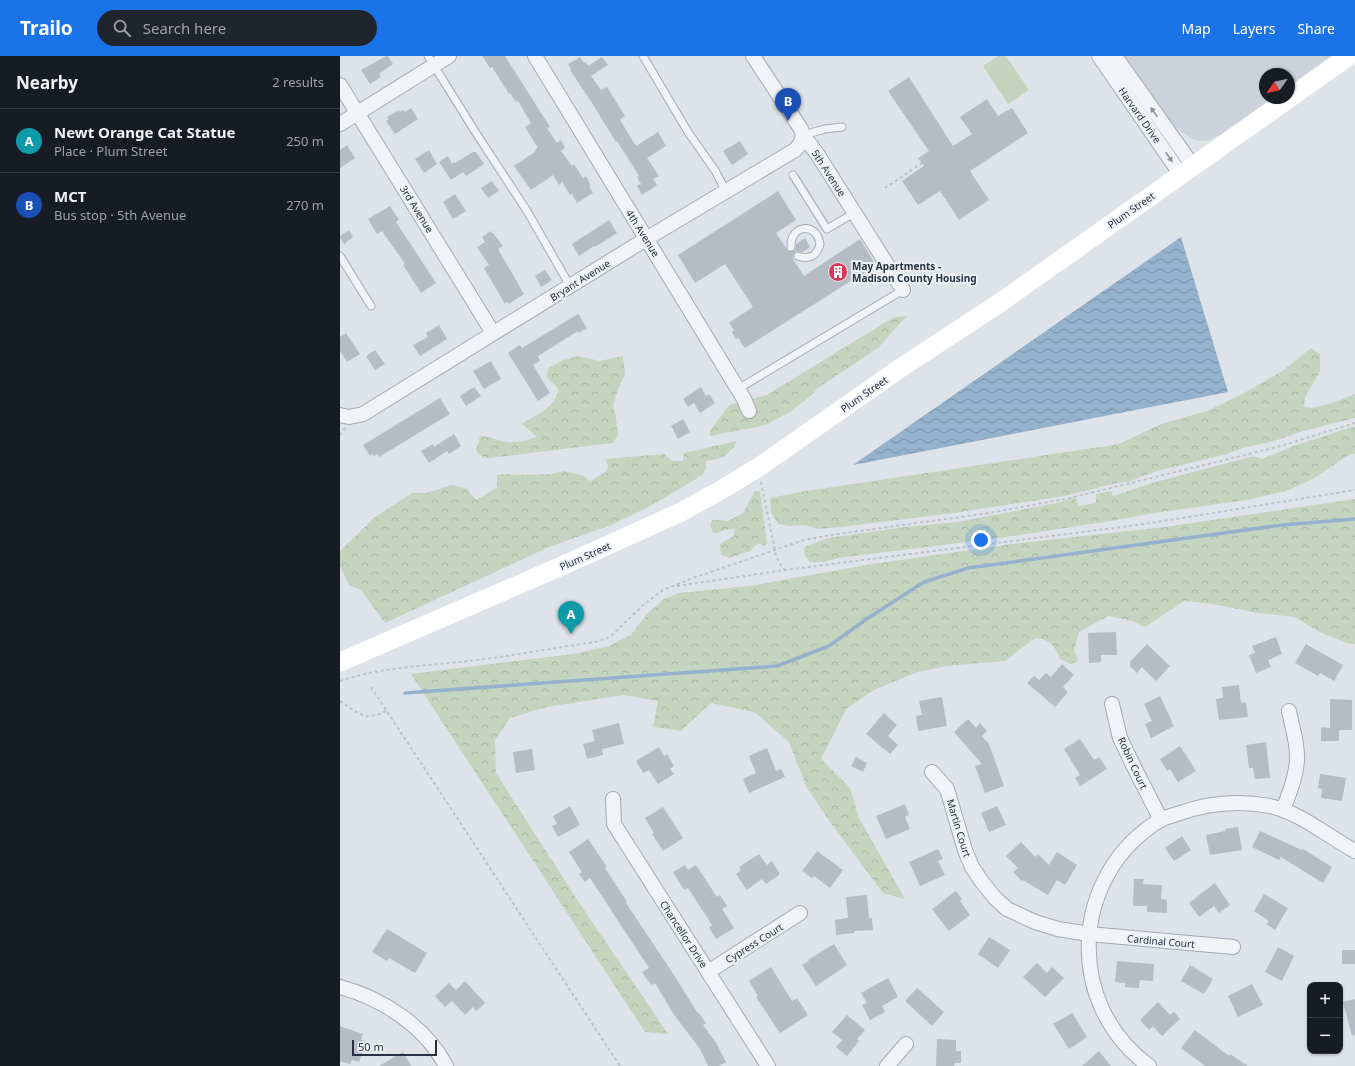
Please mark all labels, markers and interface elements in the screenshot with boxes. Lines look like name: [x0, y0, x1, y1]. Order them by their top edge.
search box: [97, 10, 377, 46]
text: Trailo: [20, 15, 73, 41]
icon: search: [111, 17, 133, 39]
text: Search here: [143, 18, 226, 38]
text: Map: [1182, 19, 1211, 38]
text: Layers: [1233, 19, 1275, 38]
text: Share: [1297, 19, 1335, 38]
north arrow: [1259, 68, 1295, 104]
text: Nearby: [16, 71, 78, 94]
text: 2 results: [272, 73, 324, 91]
street label: Harvard Drive: [1116, 84, 1165, 146]
pin: B: [775, 88, 801, 121]
one-way arrow: [1150, 106, 1158, 117]
text: Newt Orange Cat Statue: [54, 122, 235, 142]
text: A: [25, 132, 34, 150]
text: 250 m: [286, 132, 324, 150]
text: Place · Plum Street: [54, 142, 167, 160]
street label: 5th Avenue: [809, 147, 850, 199]
one-way arrow: [1165, 152, 1173, 162]
street label: 3rd Avenue: [397, 183, 437, 236]
text: MCT: [54, 186, 86, 206]
street label: Plum Street: [1105, 188, 1158, 231]
text: B: [25, 196, 33, 214]
text: 270 m: [286, 196, 324, 214]
text: Bus stop · 5th Avenue: [54, 206, 186, 224]
street label: 4th Avenue: [623, 207, 663, 260]
street label: Bryant Avenue: [547, 256, 613, 304]
place label: May Apartments - Madison County Housing: [852, 259, 977, 285]
building icon: May Apartments - Madison County Housing: [827, 261, 849, 283]
street label: Plum Street: [838, 372, 891, 415]
your location: [971, 530, 991, 550]
street label: Plum Street: [557, 538, 613, 574]
pin: A: [558, 601, 584, 634]
street label: Robin Court: [1115, 735, 1151, 792]
street label: Martin Court: [944, 797, 975, 859]
street label: Chancellor Drive: [657, 898, 711, 971]
street label: Cypress Court: [722, 919, 786, 966]
street label: Cardinal Court: [1127, 931, 1196, 951]
map controls: [1307, 982, 1343, 1054]
button: +: [1307, 982, 1343, 1018]
button: −: [1307, 1018, 1343, 1054]
scale bar: [352, 1038, 437, 1057]
text: 50 m: [358, 1039, 384, 1054]

